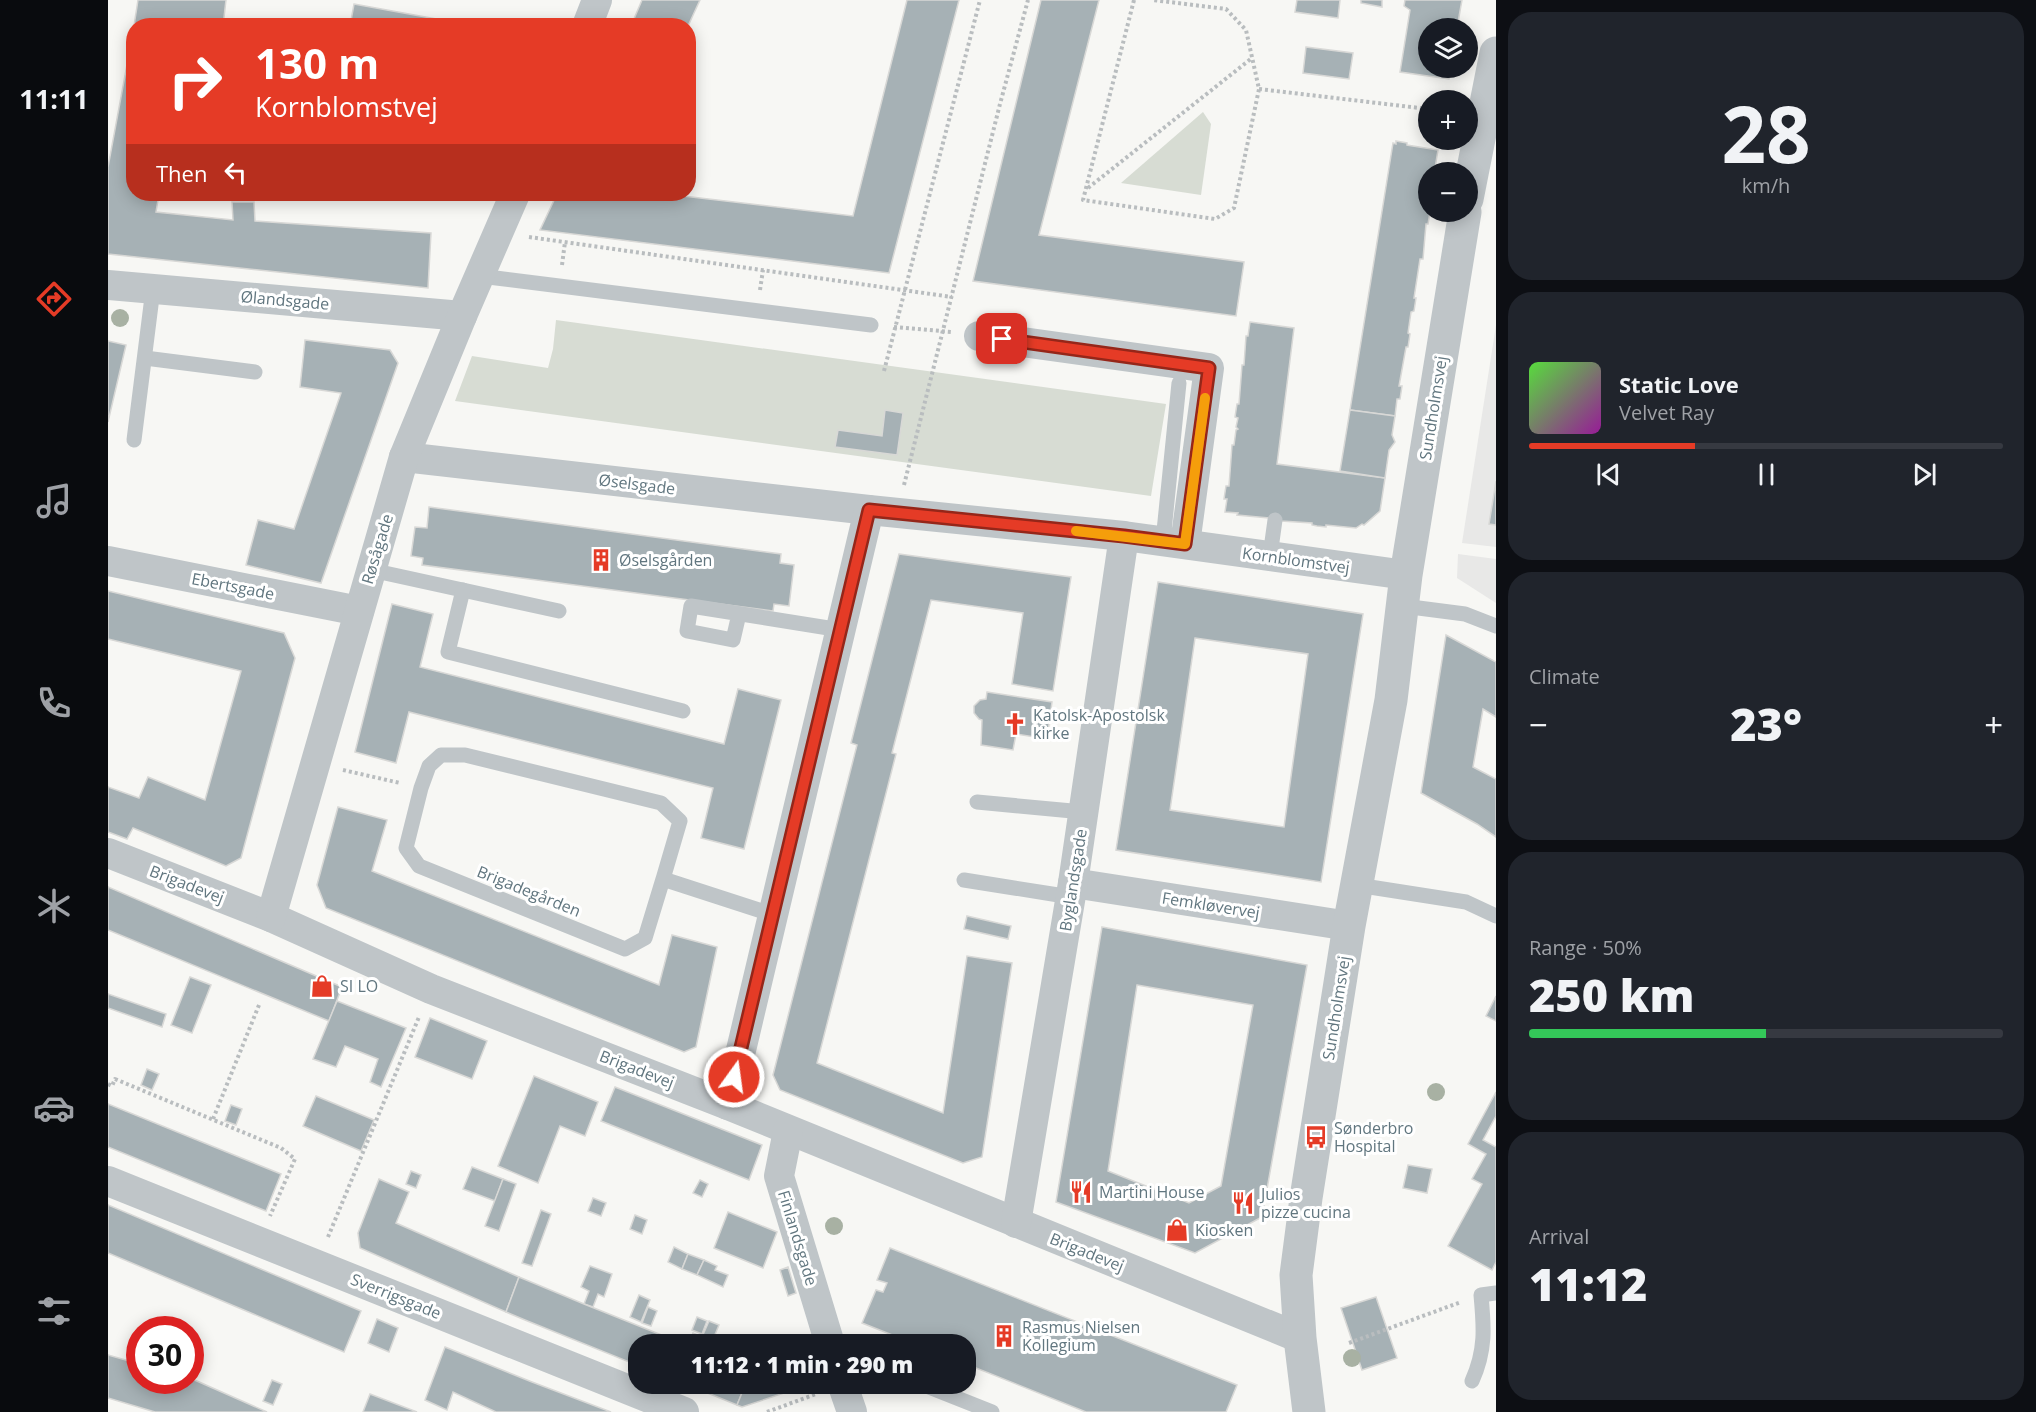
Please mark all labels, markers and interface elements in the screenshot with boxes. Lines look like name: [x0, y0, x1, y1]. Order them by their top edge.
map controls: [1418, 18, 1478, 222]
button: layers: [1418, 18, 1478, 78]
text: 130 m: [255, 34, 379, 91]
icon: right: [156, 42, 234, 120]
text: 11:11: [19, 80, 89, 117]
text: 28: [1721, 80, 1811, 186]
text: Kornblomstvej: [255, 88, 438, 125]
button: +: [1418, 90, 1478, 150]
icon: left: [219, 156, 252, 189]
text: Then: [156, 158, 207, 188]
button: −: [1418, 162, 1478, 222]
text: km/h: [1742, 172, 1790, 199]
icon: directions: [33, 278, 75, 320]
street label: Ølandsgade: [240, 285, 330, 315]
pin: [976, 313, 1027, 364]
icon: arrive: [985, 322, 1018, 355]
street label: Sundholmsvej: [1414, 354, 1452, 462]
text: Static Love: [1619, 369, 1739, 399]
text: Velvet Ray: [1619, 399, 1714, 426]
icon: previous: [1592, 458, 1625, 491]
icon: pause: [1750, 458, 1783, 491]
icon: next: [1908, 458, 1941, 491]
street label: Øselsgade: [597, 468, 677, 500]
icon: music: [33, 480, 75, 522]
street label: Røsågade: [356, 511, 398, 587]
street label: Kornblomstvej: [1241, 542, 1351, 578]
building icon: Øselsgården: [588, 547, 614, 573]
place label: Øselsgården: [619, 549, 712, 571]
street label: Ebertsgade: [190, 567, 276, 605]
text: Climate: [1529, 663, 1600, 690]
icon: phone: [33, 682, 75, 724]
text: 23°: [1730, 693, 1802, 754]
text: −: [1529, 702, 1548, 747]
text: +: [1984, 702, 2003, 747]
place label: Katolsk-Apostolsk kirke: [1033, 704, 1165, 744]
church icon: Katolsk-Apostolsk kirke: [1002, 711, 1028, 737]
street label: Byglandsgade: [1054, 827, 1092, 933]
street label: Brigadevej: [147, 860, 227, 908]
street label: Brigadegården: [474, 860, 584, 922]
icon: climate: [33, 885, 75, 927]
street label: Femkløvervej: [1161, 886, 1261, 924]
text: Range · 50%: [1529, 934, 1642, 961]
street label: Sundholmsvej: [1317, 954, 1355, 1062]
text: 250 km: [1529, 964, 1694, 1025]
shop icon: SI LO: [309, 973, 335, 999]
place label: SI LO: [340, 975, 378, 997]
street label: Brigadevej: [597, 1045, 677, 1093]
position arrow: [702, 1045, 766, 1109]
icon: car: [33, 1087, 75, 1129]
place label: Sønderbro Hospital: [1334, 1117, 1413, 1157]
bus stop icon: Sønderbro Hospital: [1303, 1124, 1329, 1150]
restaurant icon: Martini House: [1068, 1179, 1094, 1205]
place label: Martini House: [1099, 1181, 1204, 1203]
place label: Julios pizze cucina: [1259, 1183, 1351, 1223]
street label: Finlandsgade: [773, 1188, 823, 1288]
restaurant icon: Julios pizze cucina: [1230, 1190, 1256, 1216]
shop icon: Kiosken: [1164, 1217, 1190, 1243]
place label: Kiosken: [1195, 1219, 1253, 1241]
text: Arrival: [1529, 1223, 1589, 1250]
street label: Brigadevej: [1047, 1227, 1127, 1277]
text: 11:12: [1529, 1253, 1647, 1314]
street label: Sverrigsgade: [348, 1268, 444, 1324]
icon: filters: [33, 1290, 75, 1332]
speed limit sign: 30: [126, 1316, 204, 1394]
place label: Rasmus Nielsen Kollegium: [1022, 1316, 1140, 1356]
building icon: Rasmus Nielsen Kollegium: [991, 1323, 1017, 1349]
text: 11:12 · 1 min · 290 m: [691, 1349, 913, 1379]

